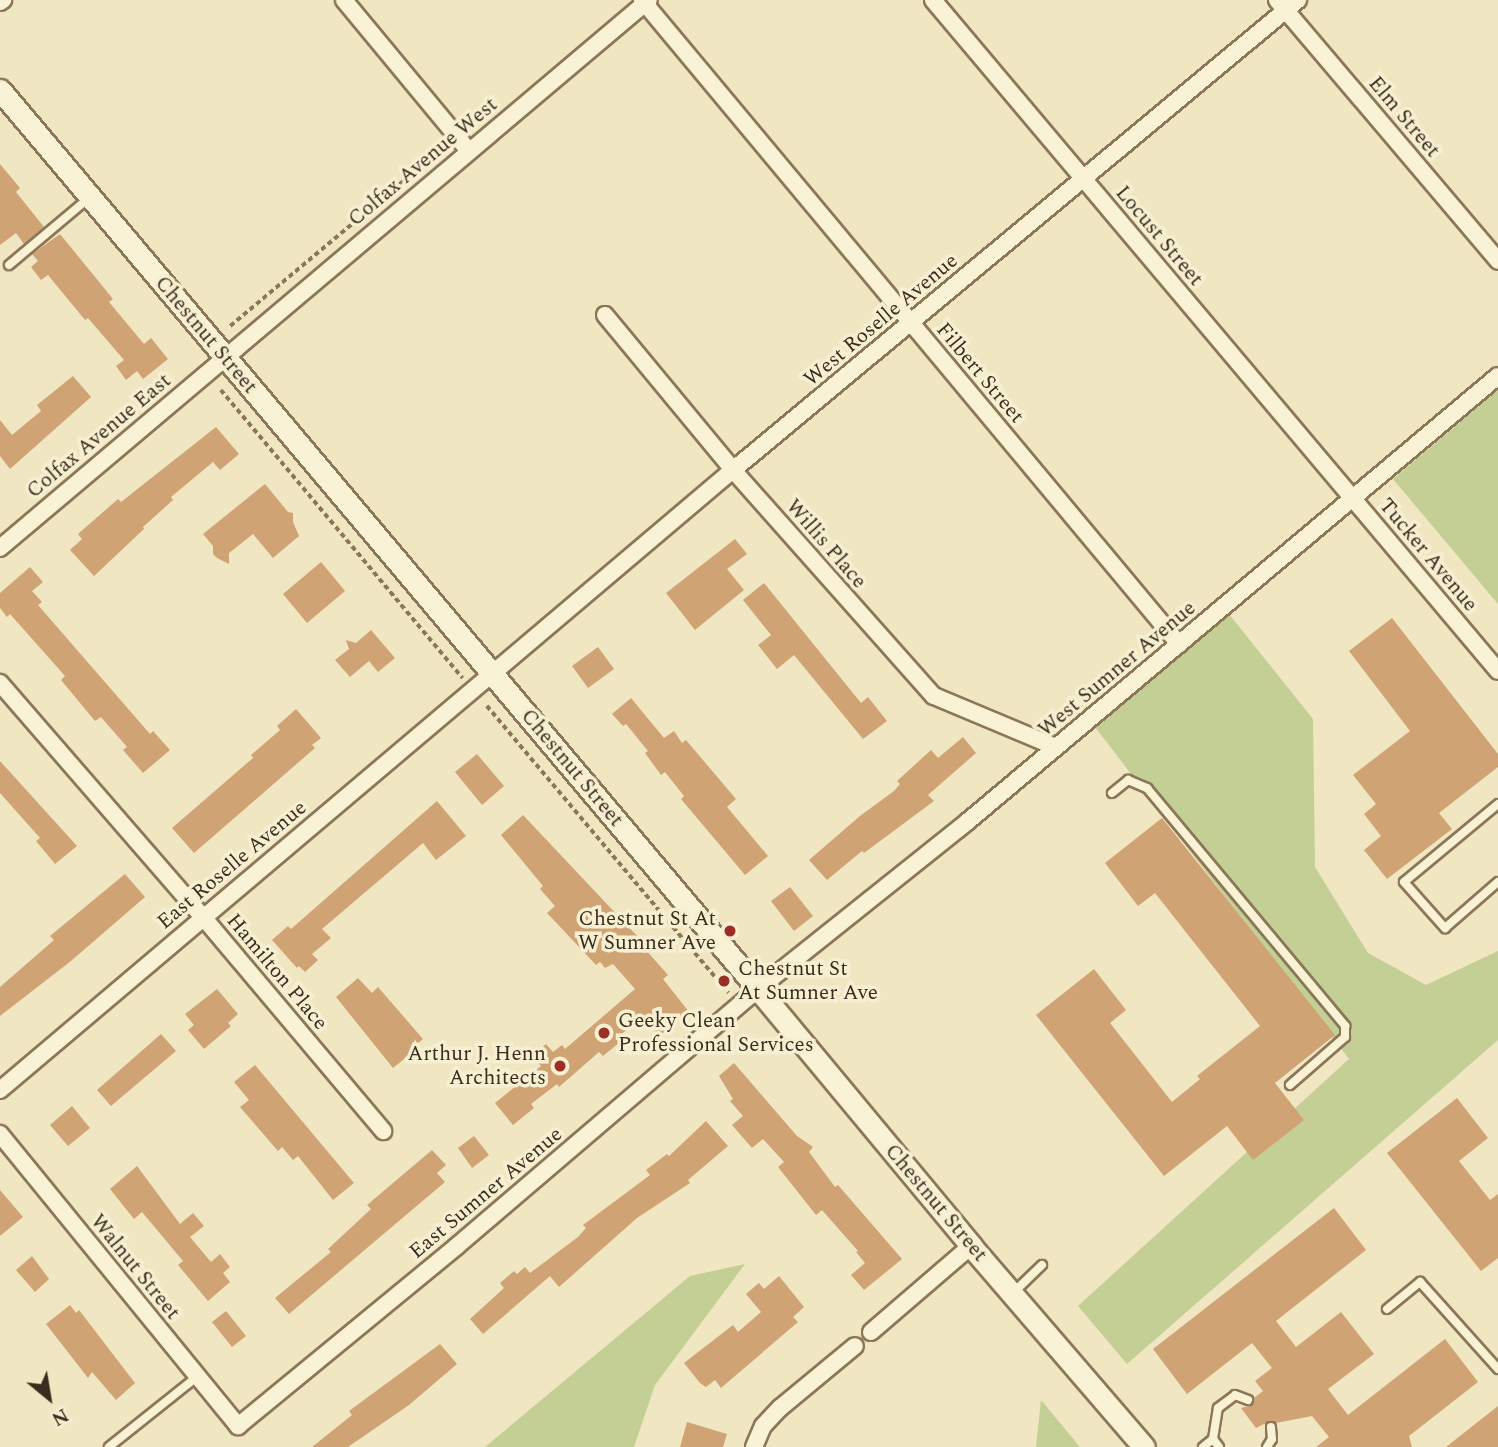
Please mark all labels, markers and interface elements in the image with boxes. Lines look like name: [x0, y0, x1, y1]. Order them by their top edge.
street label: Elm Street: [1363, 71, 1445, 163]
street label: Colfax Avenue West: [343, 92, 503, 232]
street label: Locust Street: [1110, 181, 1208, 291]
street label: West Roselle Avenue: [799, 248, 963, 392]
street label: Chestnut Street: [149, 271, 263, 399]
street label: Filbert Street: [931, 318, 1029, 428]
street label: Colfax Avenue East: [22, 368, 176, 504]
street label: Tucker Avenue: [1373, 493, 1483, 617]
street label: Willis Place: [780, 494, 872, 594]
street label: West Sumner Avenue: [1033, 596, 1201, 742]
street label: Chestnut Street: [515, 704, 629, 832]
street label: East Roselle Avenue: [152, 795, 312, 935]
place label: Chestnut St At W Sumner Ave: [578, 906, 716, 956]
street label: Hamilton Place: [221, 909, 333, 1035]
marker: Chestnut St At W Sumner Ave: [722, 923, 738, 939]
place label: Chestnut St At Sumner Ave: [738, 956, 878, 1006]
marker: Chestnut St At Sumner Ave: [716, 973, 732, 989]
place label: Geeky Clean Professional Services: [618, 1008, 814, 1058]
marker: Geeky Clean Professional Services: [596, 1025, 612, 1041]
place label: Arthur J. Henn Architects: [407, 1041, 546, 1091]
marker: Arthur J. Henn Architects: [552, 1058, 568, 1074]
street label: East Sumner Avenue: [404, 1122, 568, 1264]
street label: Chestnut Street: [879, 1139, 993, 1267]
street label: Walnut Street: [85, 1209, 185, 1325]
north arrow: [14, 1363, 84, 1433]
text: N: [46, 1400, 74, 1433]

